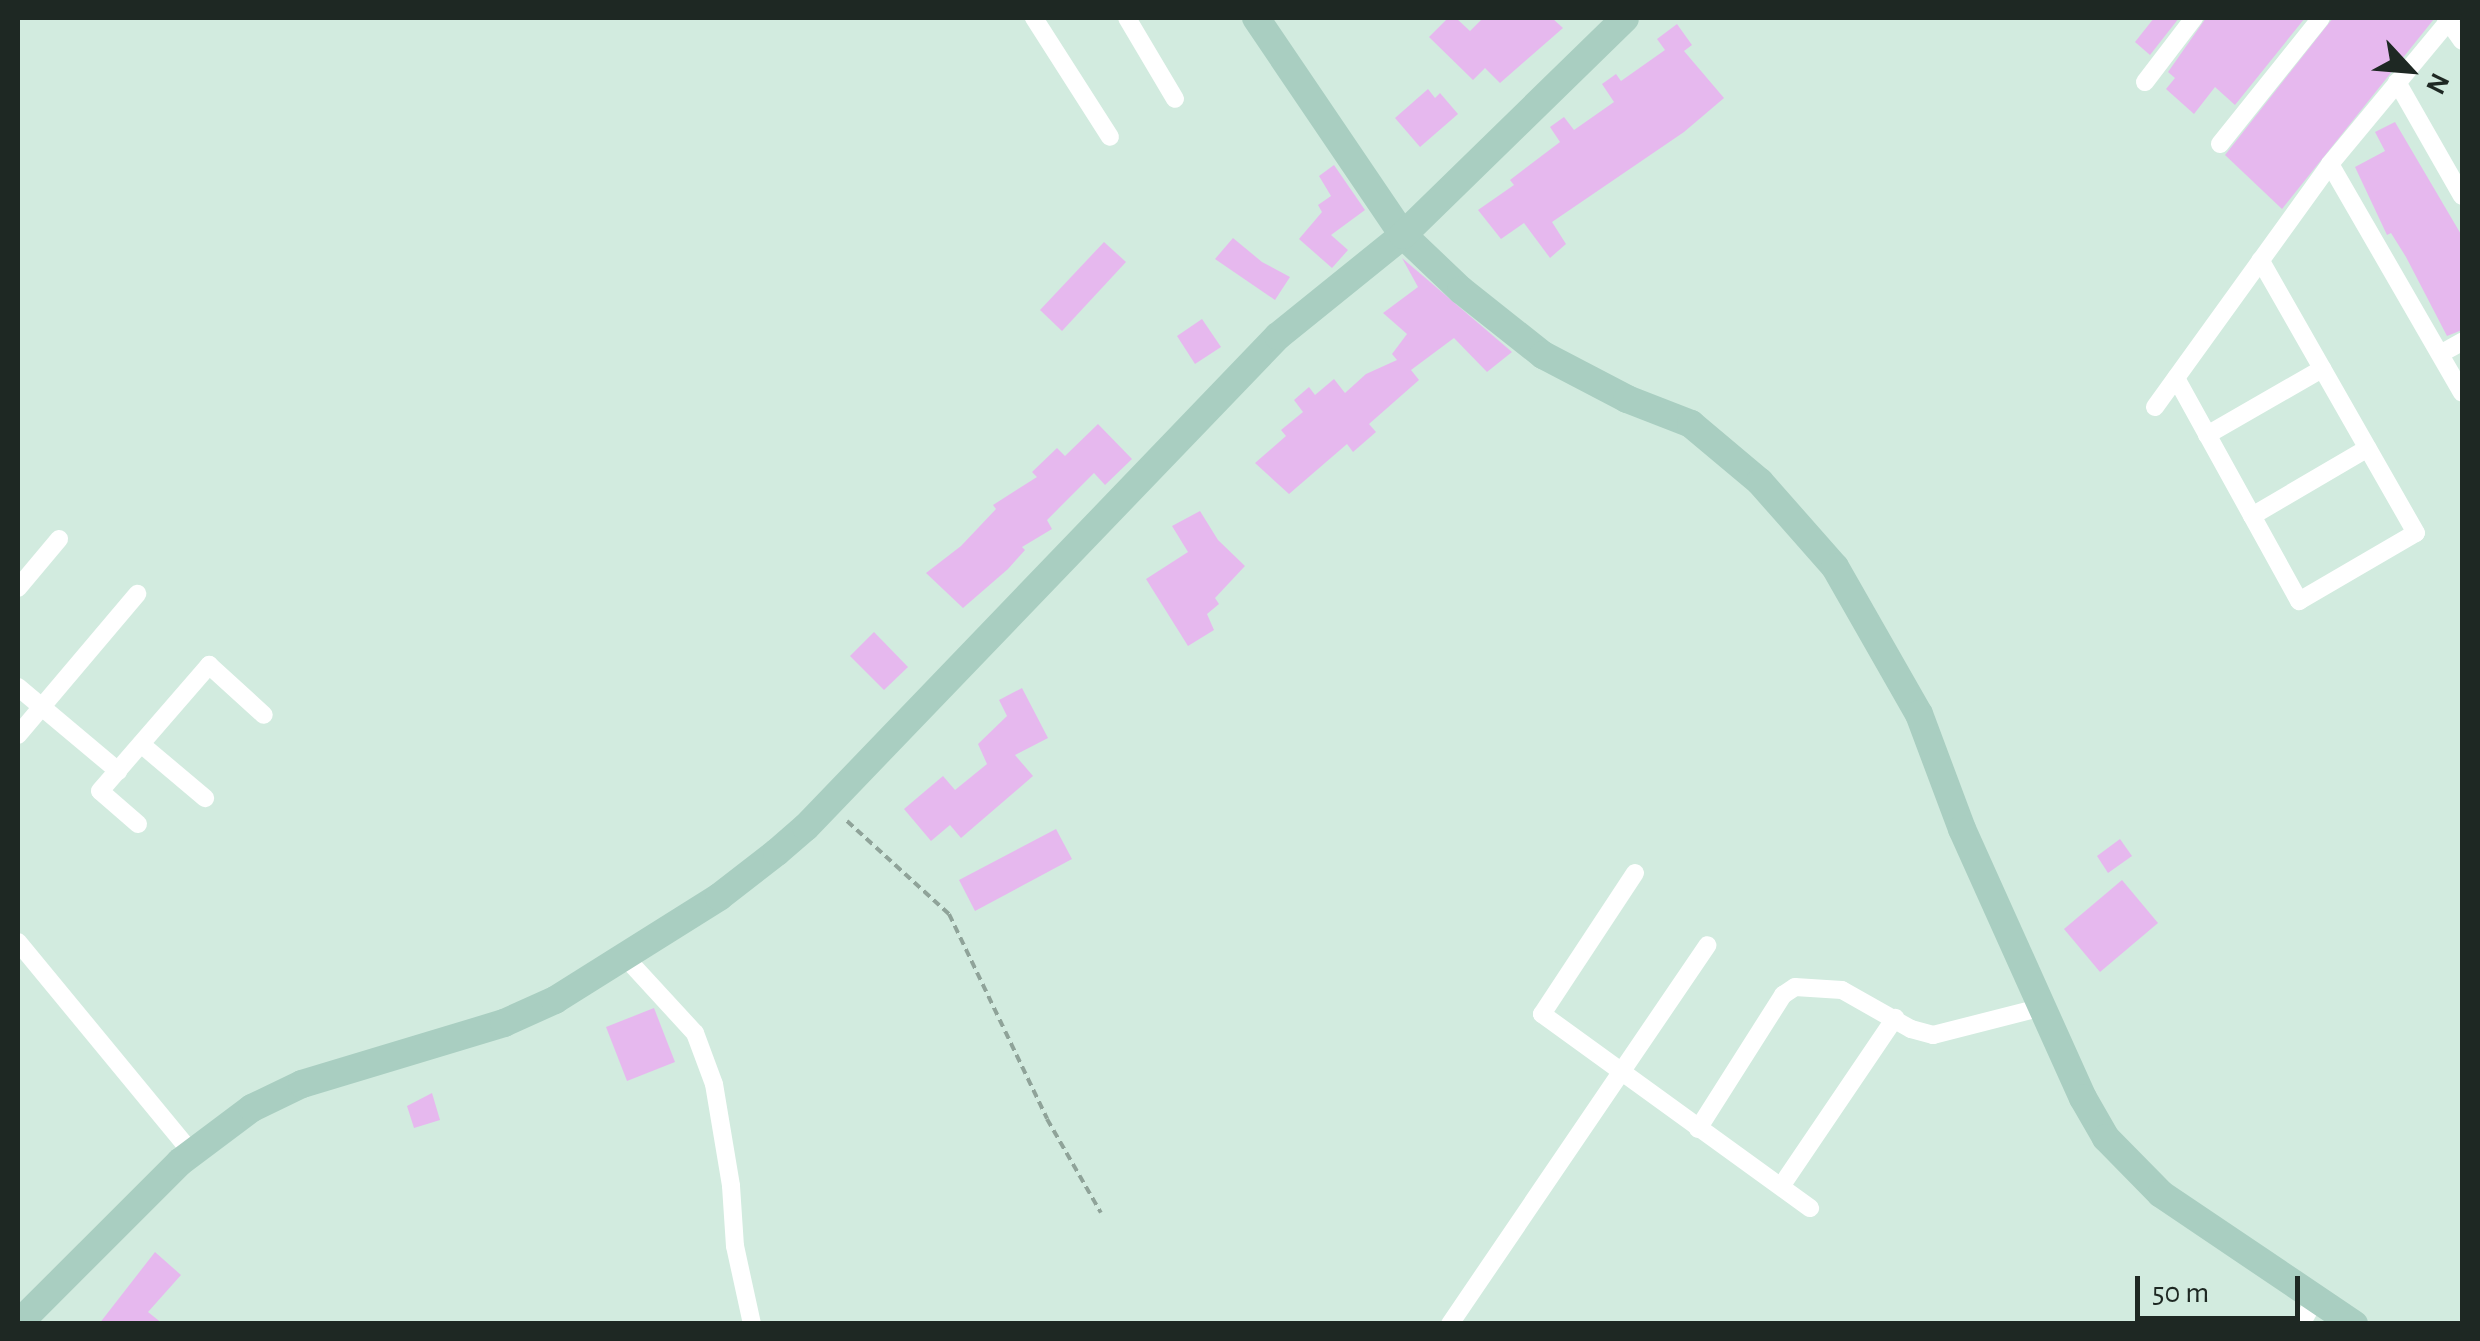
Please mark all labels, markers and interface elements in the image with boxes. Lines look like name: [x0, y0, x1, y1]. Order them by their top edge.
north arrow: [2360, 20, 2460, 120]
text: N: [2420, 68, 2454, 98]
scale bar: [2140, 1256, 2305, 1318]
text: 50 m: [2152, 1278, 2209, 1308]

